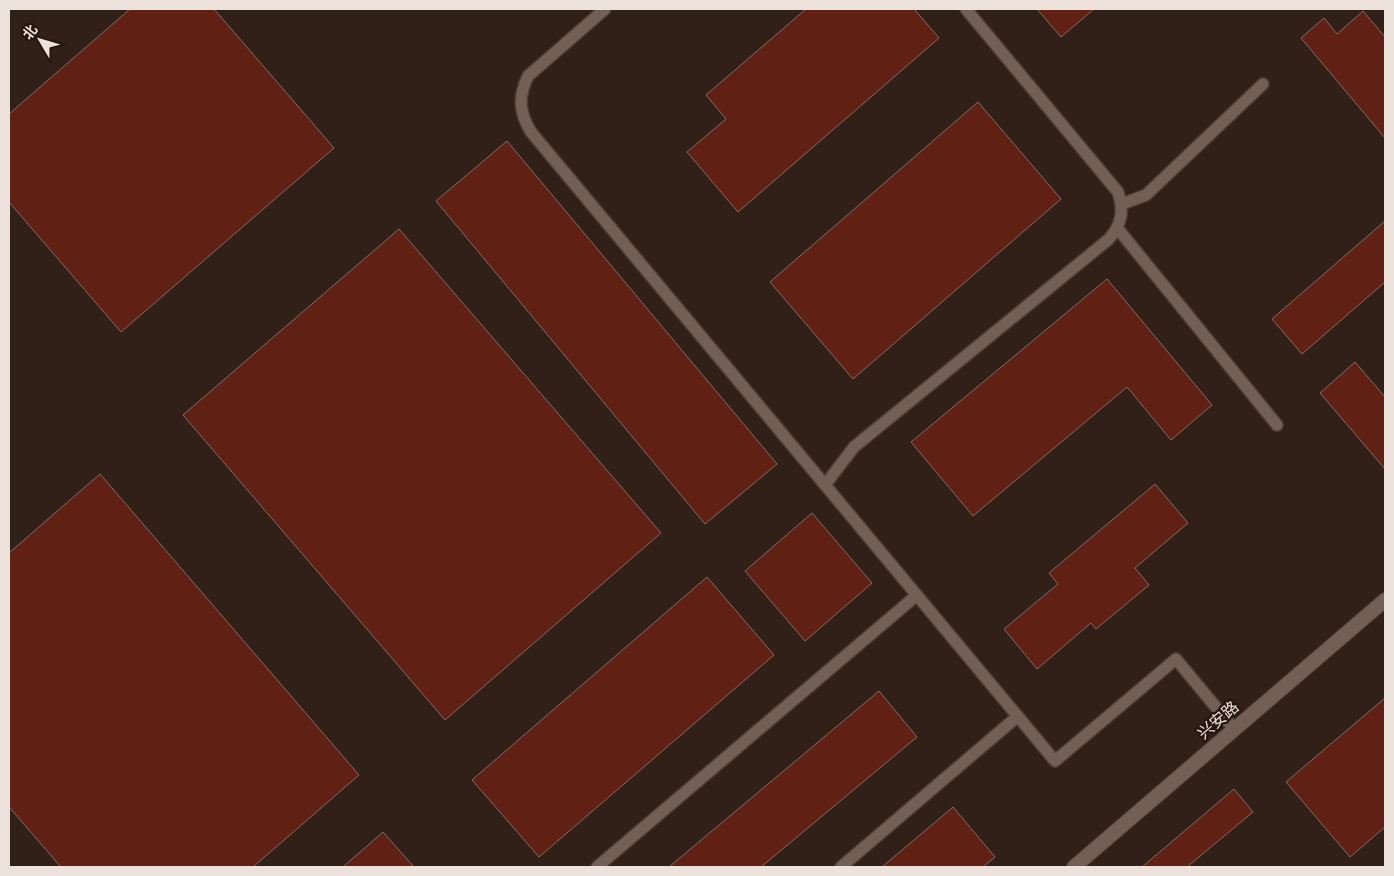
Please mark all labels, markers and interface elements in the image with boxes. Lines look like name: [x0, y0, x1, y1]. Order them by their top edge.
north arrow: [15, 15, 65, 65]
text: 北: [19, 22, 40, 42]
street label: 兴安路: [1194, 697, 1242, 743]

